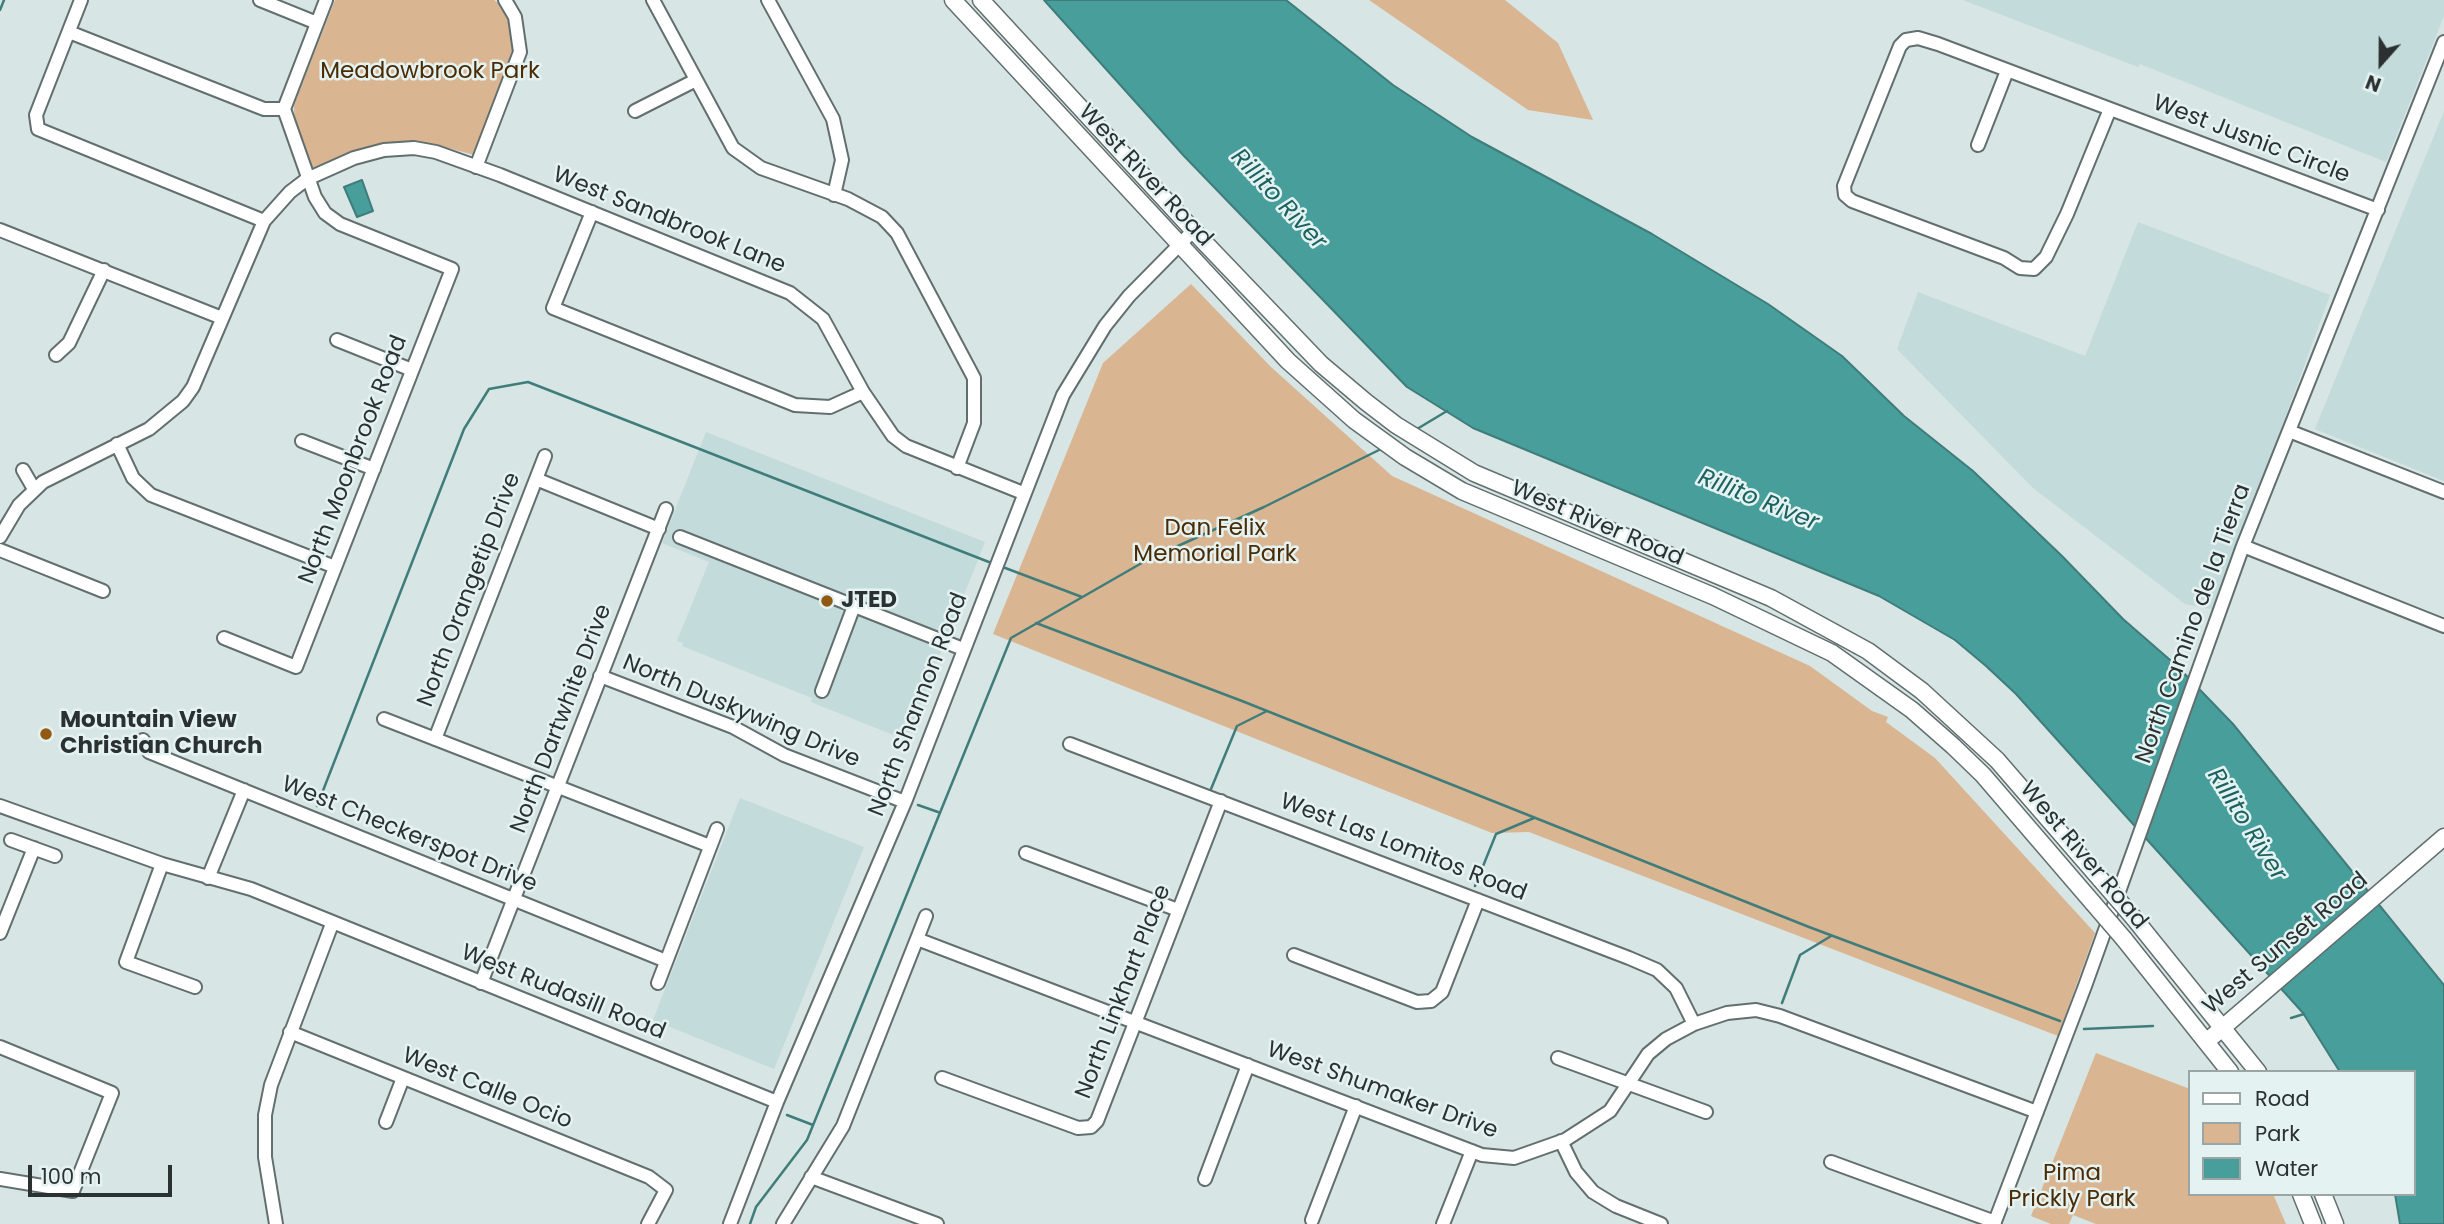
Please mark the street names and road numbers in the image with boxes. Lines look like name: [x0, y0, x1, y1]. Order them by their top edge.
street label: West Jusnic Circle: [2149, 90, 2353, 190]
street label: West River Road: [1072, 99, 1218, 253]
street label: West Sandbrook Lane: [549, 162, 789, 280]
street label: North Moonbrook Road: [294, 332, 414, 588]
street label: North Orangetip Drive: [413, 469, 527, 711]
street label: West River Road: [1507, 475, 1687, 573]
street label: North Camino de la Tierra: [2131, 481, 2257, 767]
street label: North Shannon Road: [864, 589, 974, 821]
street label: North Dartwhite Drive: [506, 601, 618, 837]
street label: North Duskywing Drive: [618, 649, 864, 775]
street label: West Checkerspot Drive: [277, 771, 541, 899]
street label: West River Road: [2013, 776, 2153, 936]
street label: West Las Lomitos Road: [1276, 788, 1530, 908]
street label: West Sunset Road: [2198, 867, 2374, 1021]
street label: North Linkhart Place: [1070, 881, 1178, 1103]
street label: West Rudasill Road: [457, 939, 669, 1047]
street label: West Shumaker Drive: [1263, 1036, 1501, 1146]
street label: West Calle Ocio: [398, 1042, 576, 1136]

